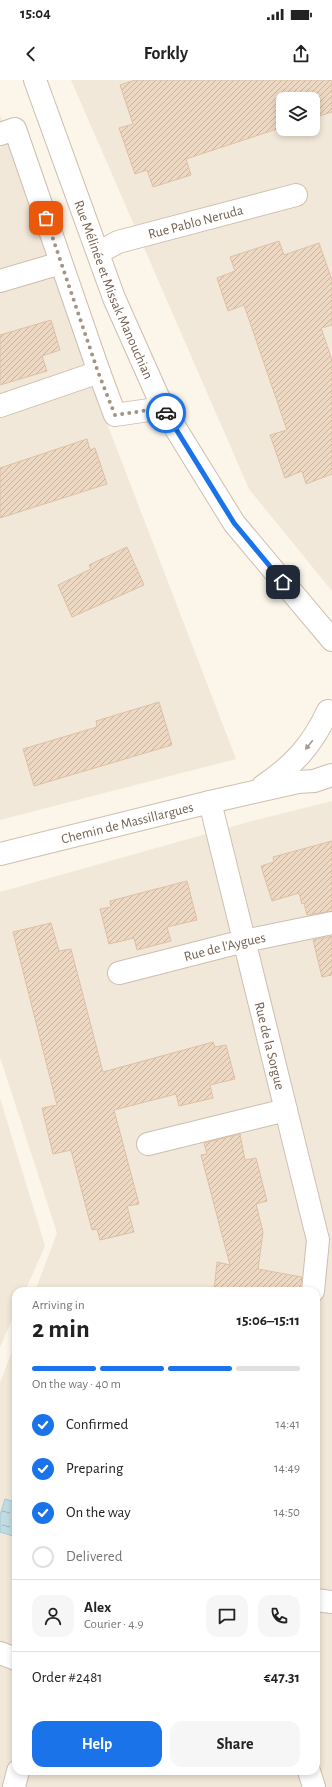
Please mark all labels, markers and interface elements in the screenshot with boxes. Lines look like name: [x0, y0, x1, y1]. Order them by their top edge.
text: 15:04: [20, 6, 51, 21]
icon: back: [20, 43, 42, 65]
icon: share: [290, 43, 312, 65]
text: Forkly: [144, 45, 188, 63]
map controls: [276, 92, 320, 136]
button: layers: [276, 92, 320, 136]
street label: Rue Mélinée et Missak Manouchian: [71, 199, 155, 381]
pin: [29, 201, 63, 235]
street label: Rue Pablo Neruda: [147, 203, 245, 242]
icon: bag: [35, 207, 57, 229]
courier: [146, 393, 186, 433]
icon: car: [155, 402, 177, 424]
pin: [266, 565, 300, 599]
icon: home: [272, 571, 294, 593]
one-way arrow: [304, 739, 313, 750]
street label: Chemin de Massillargues: [60, 800, 195, 847]
street label: Rue de l'Aygues: [183, 931, 267, 964]
street label: Rue de la Sorgue: [252, 1001, 287, 1091]
text: Arriving in: [32, 1299, 85, 1312]
text: 15:06–15:11: [237, 1313, 300, 1328]
text: 2 min: [32, 1316, 90, 1342]
text: On the way · 40 m: [32, 1378, 121, 1391]
icon: check: [32, 1414, 54, 1436]
text: Confirmed: [66, 1417, 128, 1432]
text: 14:41: [276, 1418, 300, 1431]
icon: check: [32, 1458, 54, 1480]
text: Preparing: [66, 1461, 123, 1476]
text: 14:49: [274, 1462, 300, 1475]
icon: check: [32, 1502, 54, 1524]
text: On the way: [66, 1505, 131, 1520]
text: 14:50: [274, 1506, 300, 1519]
text: Delivered: [66, 1549, 123, 1564]
button: person: [32, 1595, 74, 1637]
button: chat: [206, 1595, 248, 1637]
button: phone: [258, 1595, 300, 1637]
text: Alex: [84, 1600, 111, 1615]
text: Courier · 4.9: [84, 1618, 144, 1631]
text: Order #2481: [32, 1670, 102, 1685]
text: €47.31: [264, 1670, 300, 1685]
button: Help: [32, 1721, 162, 1767]
button: Share: [170, 1721, 300, 1767]

